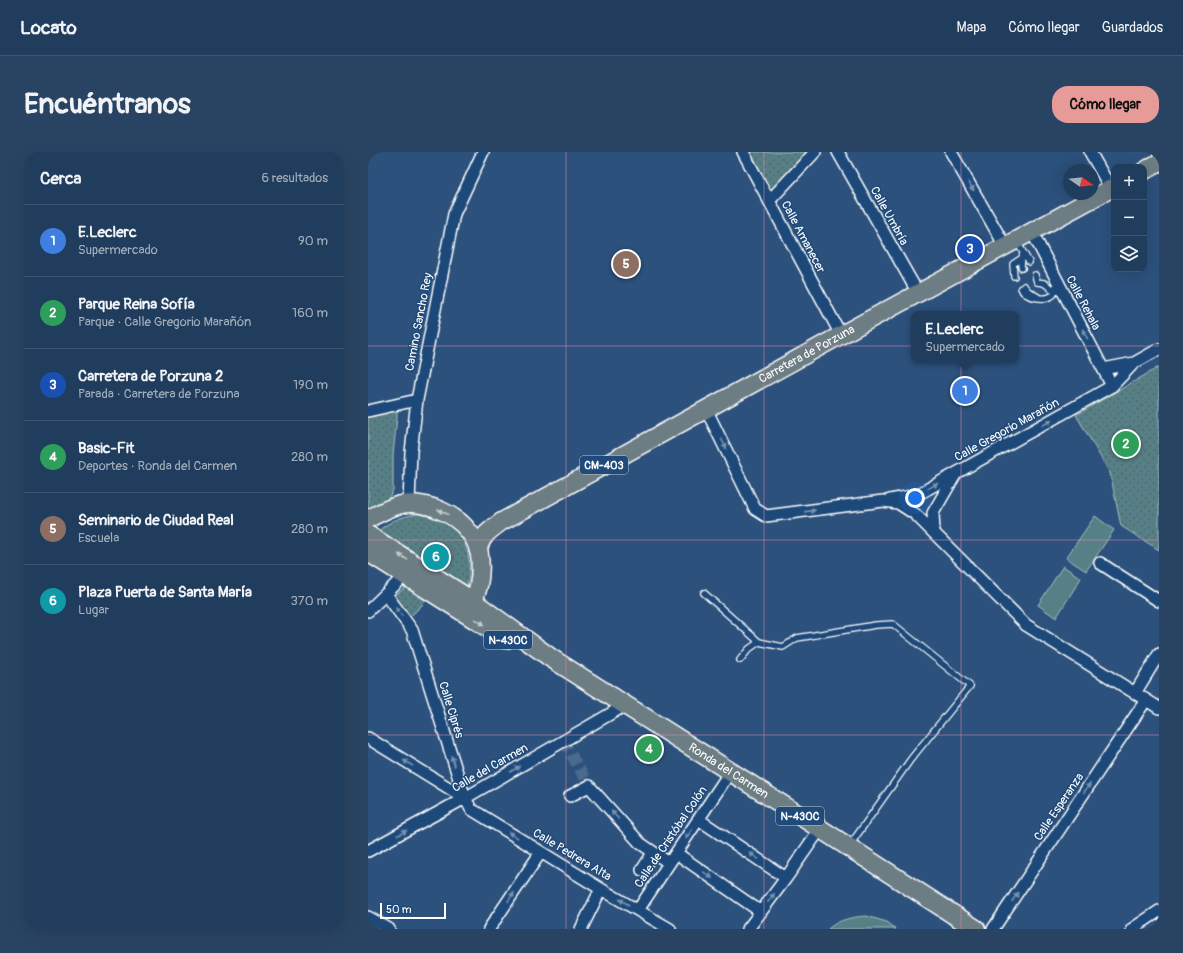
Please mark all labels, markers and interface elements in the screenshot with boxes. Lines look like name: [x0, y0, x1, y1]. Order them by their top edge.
text: Locato: [20, 16, 77, 40]
text: Mapa: [957, 19, 986, 36]
text: Cómo llegar: [1008, 19, 1080, 36]
text: Guardados: [1102, 19, 1163, 36]
button: Cómo llegar: [1052, 86, 1159, 123]
text: Encuéntranos: [24, 87, 191, 122]
north arrow: [1063, 164, 1099, 200]
map controls: [1111, 164, 1147, 272]
button: +: [1111, 164, 1147, 200]
text: Cerca: [40, 168, 81, 189]
text: 6 resultados: [261, 170, 328, 186]
one-way arrow: [967, 180, 974, 192]
street label: Calle Umbría: [867, 184, 912, 248]
street label: Calle Amanecer: [778, 198, 829, 276]
button: −: [1111, 200, 1147, 236]
text: E.Leclerc: [78, 223, 137, 242]
text: 1: [50, 233, 56, 249]
text: 90 m: [298, 233, 328, 249]
pin: 3: [957, 234, 983, 264]
button: layers: [1111, 236, 1147, 272]
text: Supermercado: [78, 242, 158, 258]
pin: 5: [613, 249, 639, 279]
street label: Camino Sancho Rey: [402, 272, 436, 372]
street label: Calle Rehala: [1062, 273, 1104, 333]
text: Parque Reina Sofía: [78, 295, 195, 314]
text: 2: [49, 305, 57, 321]
text: 160 m: [292, 305, 328, 321]
popup: [911, 311, 1019, 363]
text: Parque · Calle Gregorio Marañón: [78, 314, 251, 330]
text: E.Leclerc: [925, 320, 984, 339]
street label: Carretera de Porzuna: [756, 321, 858, 386]
one-way arrow: [1082, 328, 1088, 340]
text: Supermercado: [925, 339, 1005, 355]
text: Carretera de Porzuna 2: [78, 367, 223, 386]
pin: 1: [952, 376, 978, 406]
text: 3: [49, 377, 57, 393]
text: 190 m: [293, 377, 328, 393]
text: Parada · Carretera de Porzuna: [78, 386, 240, 402]
street label: Calle Gregorio Marañón: [952, 395, 1062, 465]
one-way arrow: [1041, 419, 1053, 426]
pin: 2: [1113, 429, 1139, 459]
one-way arrow: [720, 438, 727, 449]
text: Basic-Fit: [78, 439, 135, 458]
text: 4: [49, 449, 57, 465]
text: 280 m: [291, 449, 328, 465]
road number: CM-403: [580, 456, 628, 474]
text: Deportes · Ronda del Carmen: [78, 458, 237, 474]
one-way arrow: [927, 483, 939, 490]
your location: [905, 488, 925, 508]
one-way arrow: [804, 508, 816, 514]
one-way arrow: [438, 509, 449, 515]
text: Seminario de Ciudad Real: [78, 511, 234, 530]
text: 5: [49, 521, 57, 537]
text: 280 m: [291, 521, 328, 537]
text: Escuela: [78, 530, 119, 546]
pin: 6: [423, 542, 449, 572]
one-way arrow: [398, 553, 408, 561]
text: Plaza Puerta de Santa María: [78, 583, 252, 602]
text: 6: [49, 593, 57, 609]
text: 370 m: [291, 593, 328, 609]
text: Lugar: [78, 602, 109, 618]
one-way arrow: [395, 606, 403, 617]
one-way arrow: [474, 618, 485, 626]
road number: N-430C: [484, 631, 532, 649]
street label: Calle Ciprés: [435, 680, 467, 741]
pin: 4: [636, 734, 662, 764]
street label: Calle del Carmen: [449, 740, 531, 796]
street label: Ronda del Carmen: [686, 740, 772, 802]
one-way arrow: [450, 755, 456, 767]
one-way arrow: [403, 759, 413, 767]
one-way arrow: [509, 765, 521, 772]
street label: Calle Esperanza: [1031, 770, 1087, 844]
street label: Calle de Cristóbal Colón: [631, 783, 711, 891]
one-way arrow: [1083, 783, 1091, 794]
road number: N-430C: [776, 807, 824, 825]
one-way arrow: [610, 810, 620, 820]
street label: Calle Pedrera Alta: [530, 826, 614, 885]
one-way arrow: [685, 828, 693, 839]
one-way arrow: [396, 829, 408, 836]
one-way arrow: [508, 831, 518, 839]
one-way arrow: [749, 852, 759, 860]
one-way arrow: [703, 871, 713, 879]
one-way arrow: [507, 891, 515, 902]
one-way arrow: [1011, 891, 1019, 902]
one-way arrow: [767, 892, 776, 903]
one-way arrow: [618, 899, 630, 906]
scale bar: [380, 901, 446, 920]
text: 50 m: [386, 903, 412, 916]

